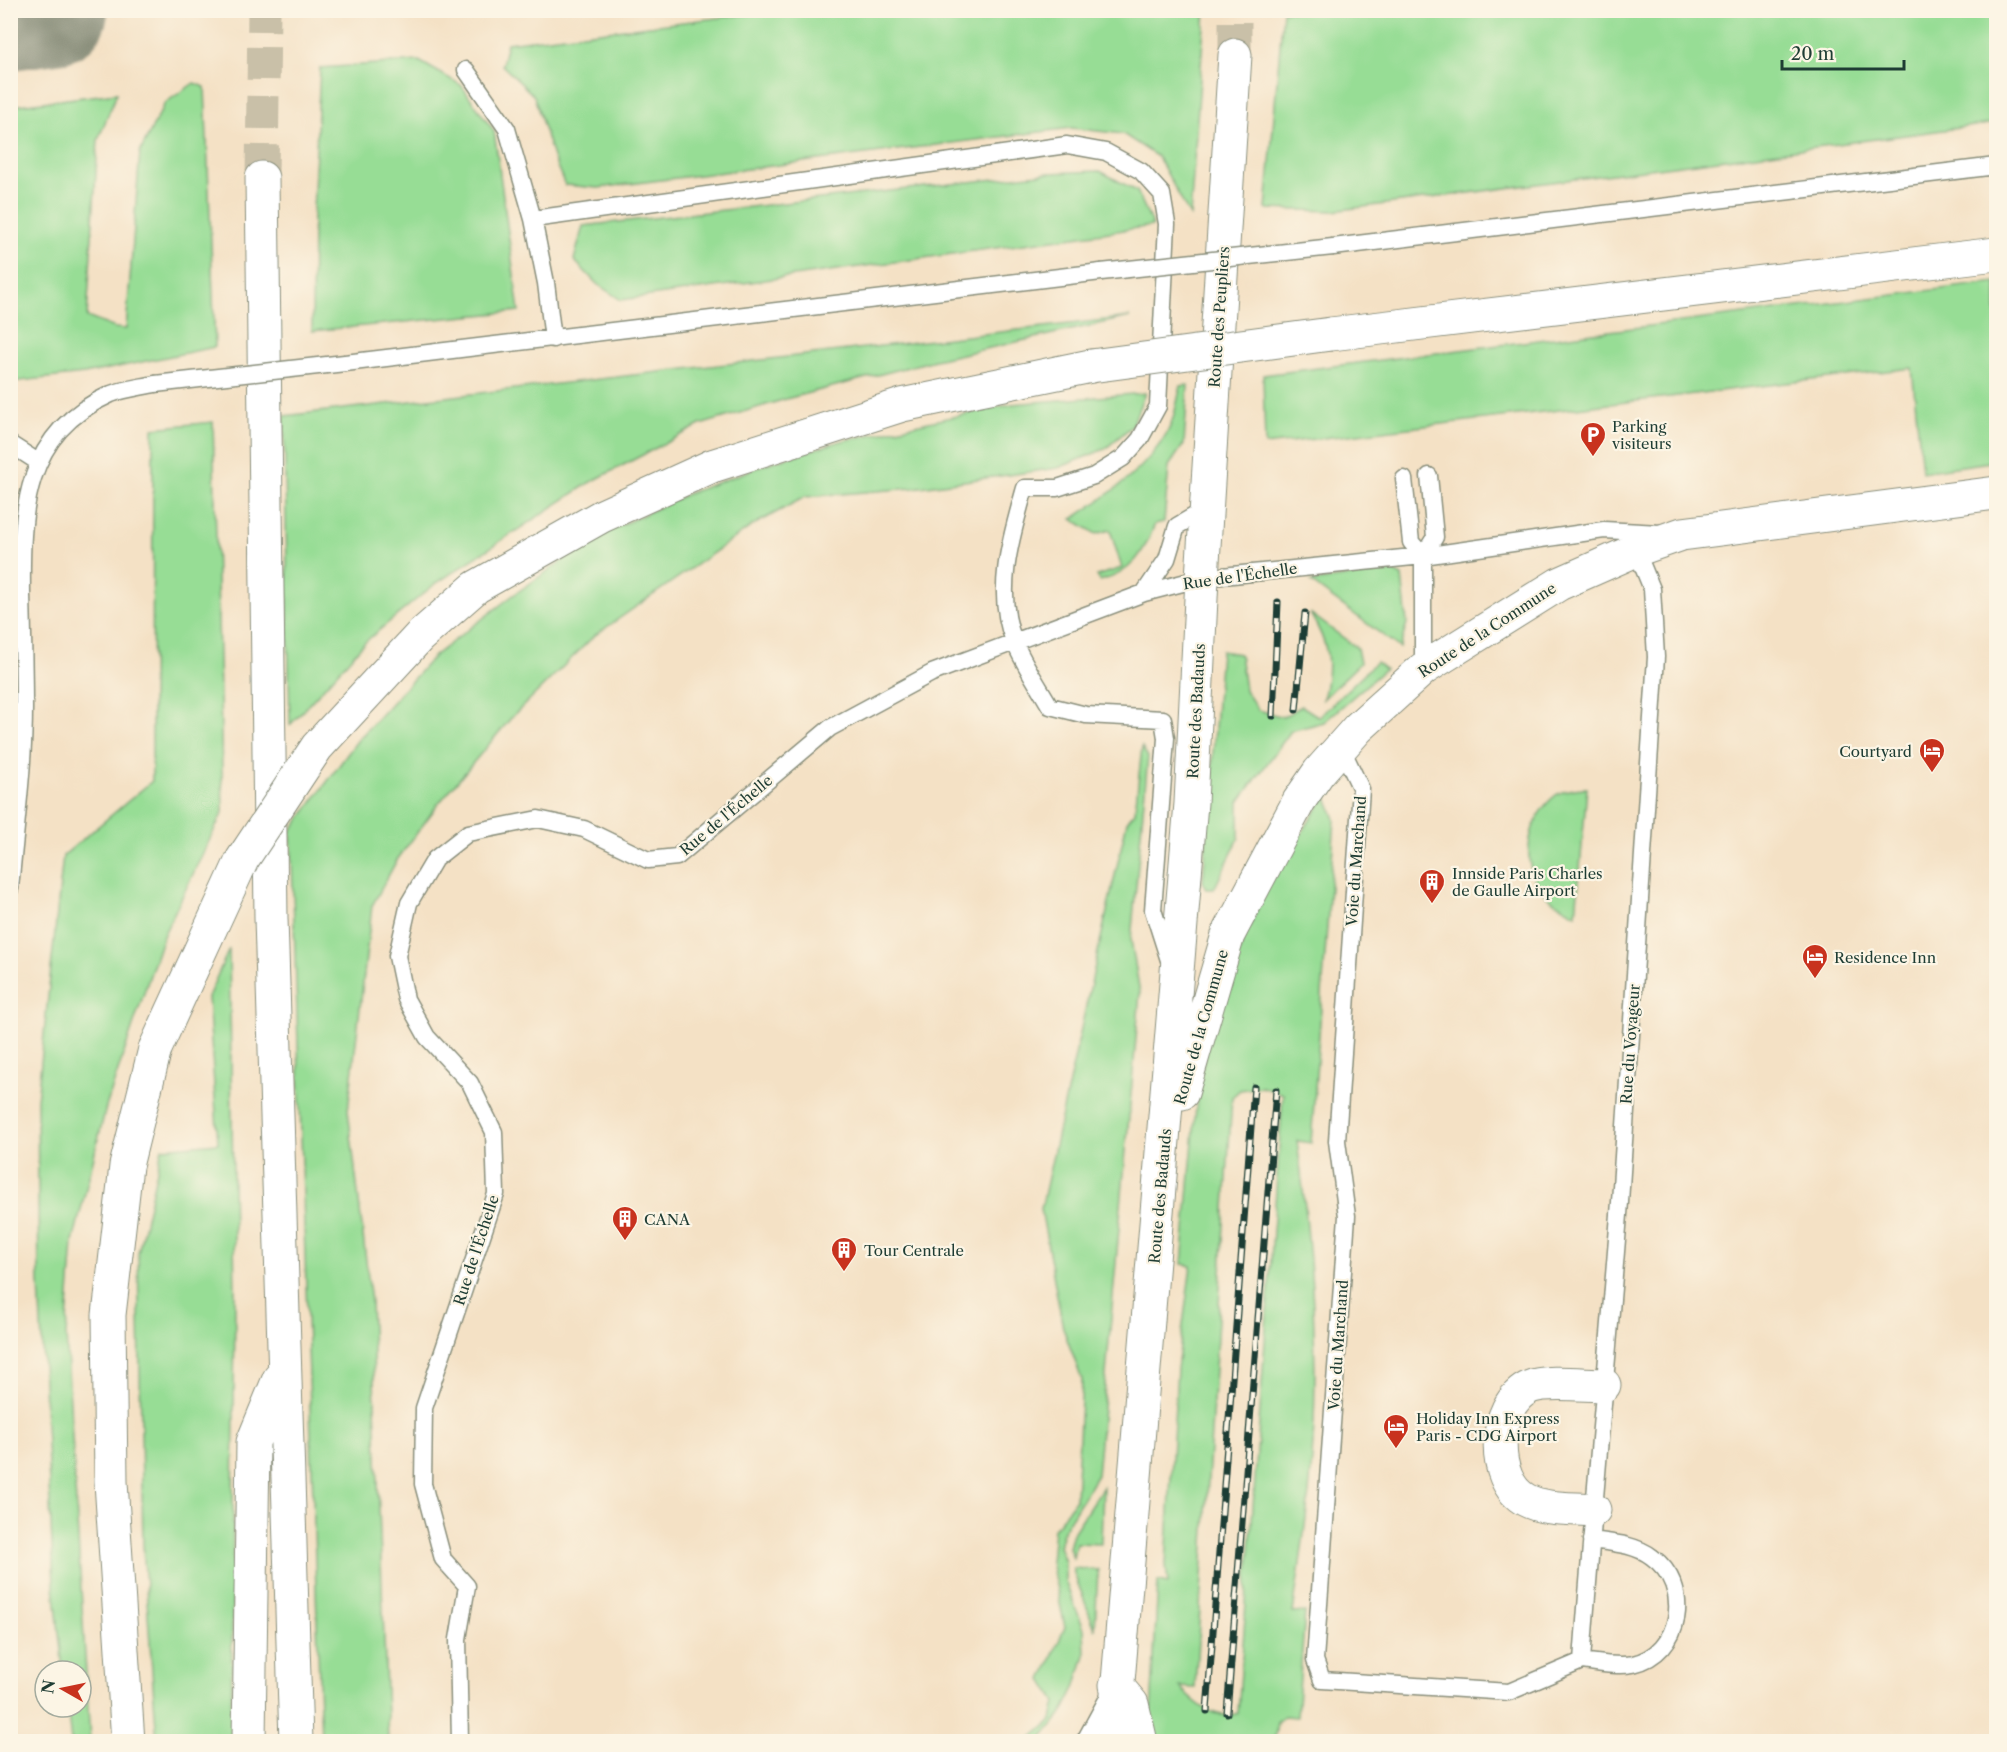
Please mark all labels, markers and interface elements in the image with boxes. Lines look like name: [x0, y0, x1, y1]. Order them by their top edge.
scale bar: [1782, 33, 1904, 71]
text: 20 m: [1791, 43, 1835, 65]
street label: Route des Peupliers: [1205, 246, 1233, 388]
place label: Parking visiteurs: [1611, 417, 1672, 453]
parking icon: Parking visiteurs: [1578, 420, 1608, 458]
street label: Rue de l'Échelle: [1182, 559, 1298, 593]
street label: Route de la Commune: [1415, 578, 1559, 682]
street label: Route des Badauds: [1183, 643, 1209, 779]
hotel icon: Courtyard: [1917, 736, 1947, 774]
place label: Courtyard: [1839, 742, 1912, 761]
street label: Rue de l'Échelle: [676, 771, 776, 859]
street label: Voie du Marchand: [1342, 795, 1370, 928]
place label: Innside Paris Charles de Gaulle Airport: [1452, 864, 1603, 900]
building icon: Innside Paris Charles de Gaulle Airport: [1417, 867, 1447, 905]
hotel icon: Residence Inn: [1800, 942, 1830, 980]
street label: Route de la Commune: [1170, 947, 1232, 1107]
place label: Residence Inn: [1834, 948, 1937, 967]
street label: Rue du Voyageur: [1616, 983, 1644, 1105]
street label: Route des Badauds: [1145, 1128, 1175, 1264]
street label: Rue de l'Échelle: [449, 1192, 503, 1308]
building icon: CANA: [610, 1204, 640, 1242]
place label: CANA: [644, 1210, 691, 1229]
building icon: Tour Centrale: [829, 1235, 859, 1273]
place label: Tour Centrale: [864, 1241, 964, 1260]
street label: Voie du Marchand: [1324, 1279, 1352, 1412]
place label: Holiday Inn Express Paris - CDG Airport: [1416, 1409, 1560, 1445]
hotel icon: Holiday Inn Express Paris - CDG Airport: [1381, 1412, 1411, 1450]
north arrow: [33, 1659, 93, 1719]
text: N: [37, 1678, 59, 1695]

